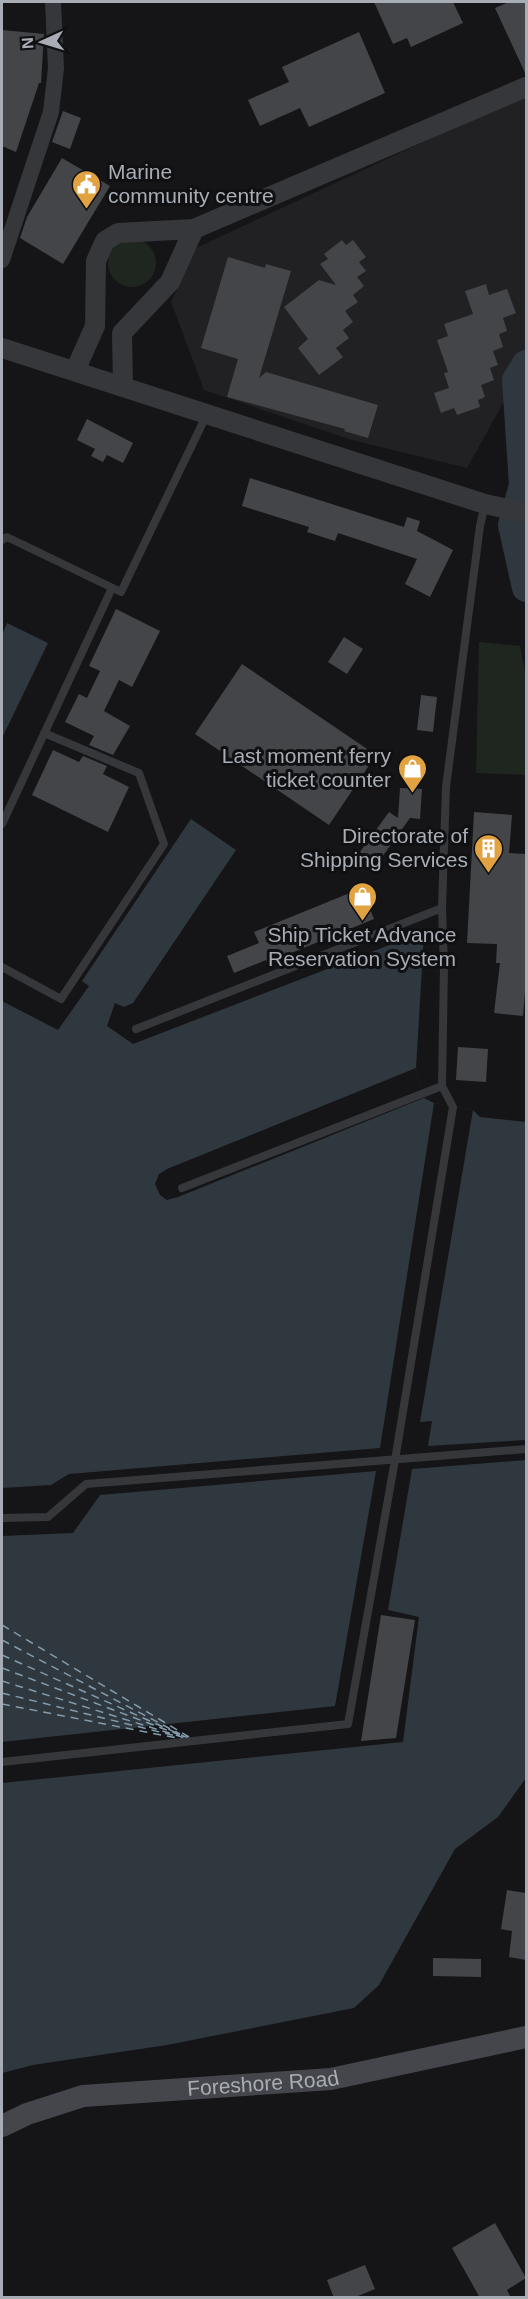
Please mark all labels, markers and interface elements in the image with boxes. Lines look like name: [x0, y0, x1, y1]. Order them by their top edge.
north arrow: [12, 12, 72, 72]
text: N: [19, 37, 36, 49]
place label: Marine community centre: [108, 160, 274, 207]
public building icon: Marine community centre: [71, 168, 103, 210]
place label: Last moment ferry ticket counter: [222, 744, 391, 791]
shop icon: Last moment ferry ticket counter: [396, 752, 428, 794]
place label: Directorate of Shipping Services: [300, 824, 468, 871]
building icon: Directorate of Shipping Services: [473, 832, 505, 874]
shop icon: Ship Ticket Advance Reservation System: [346, 880, 378, 922]
place label: Ship Ticket Advance Reservation System: [267, 923, 457, 970]
street label: Foreshore Road: [186, 2066, 341, 2100]

